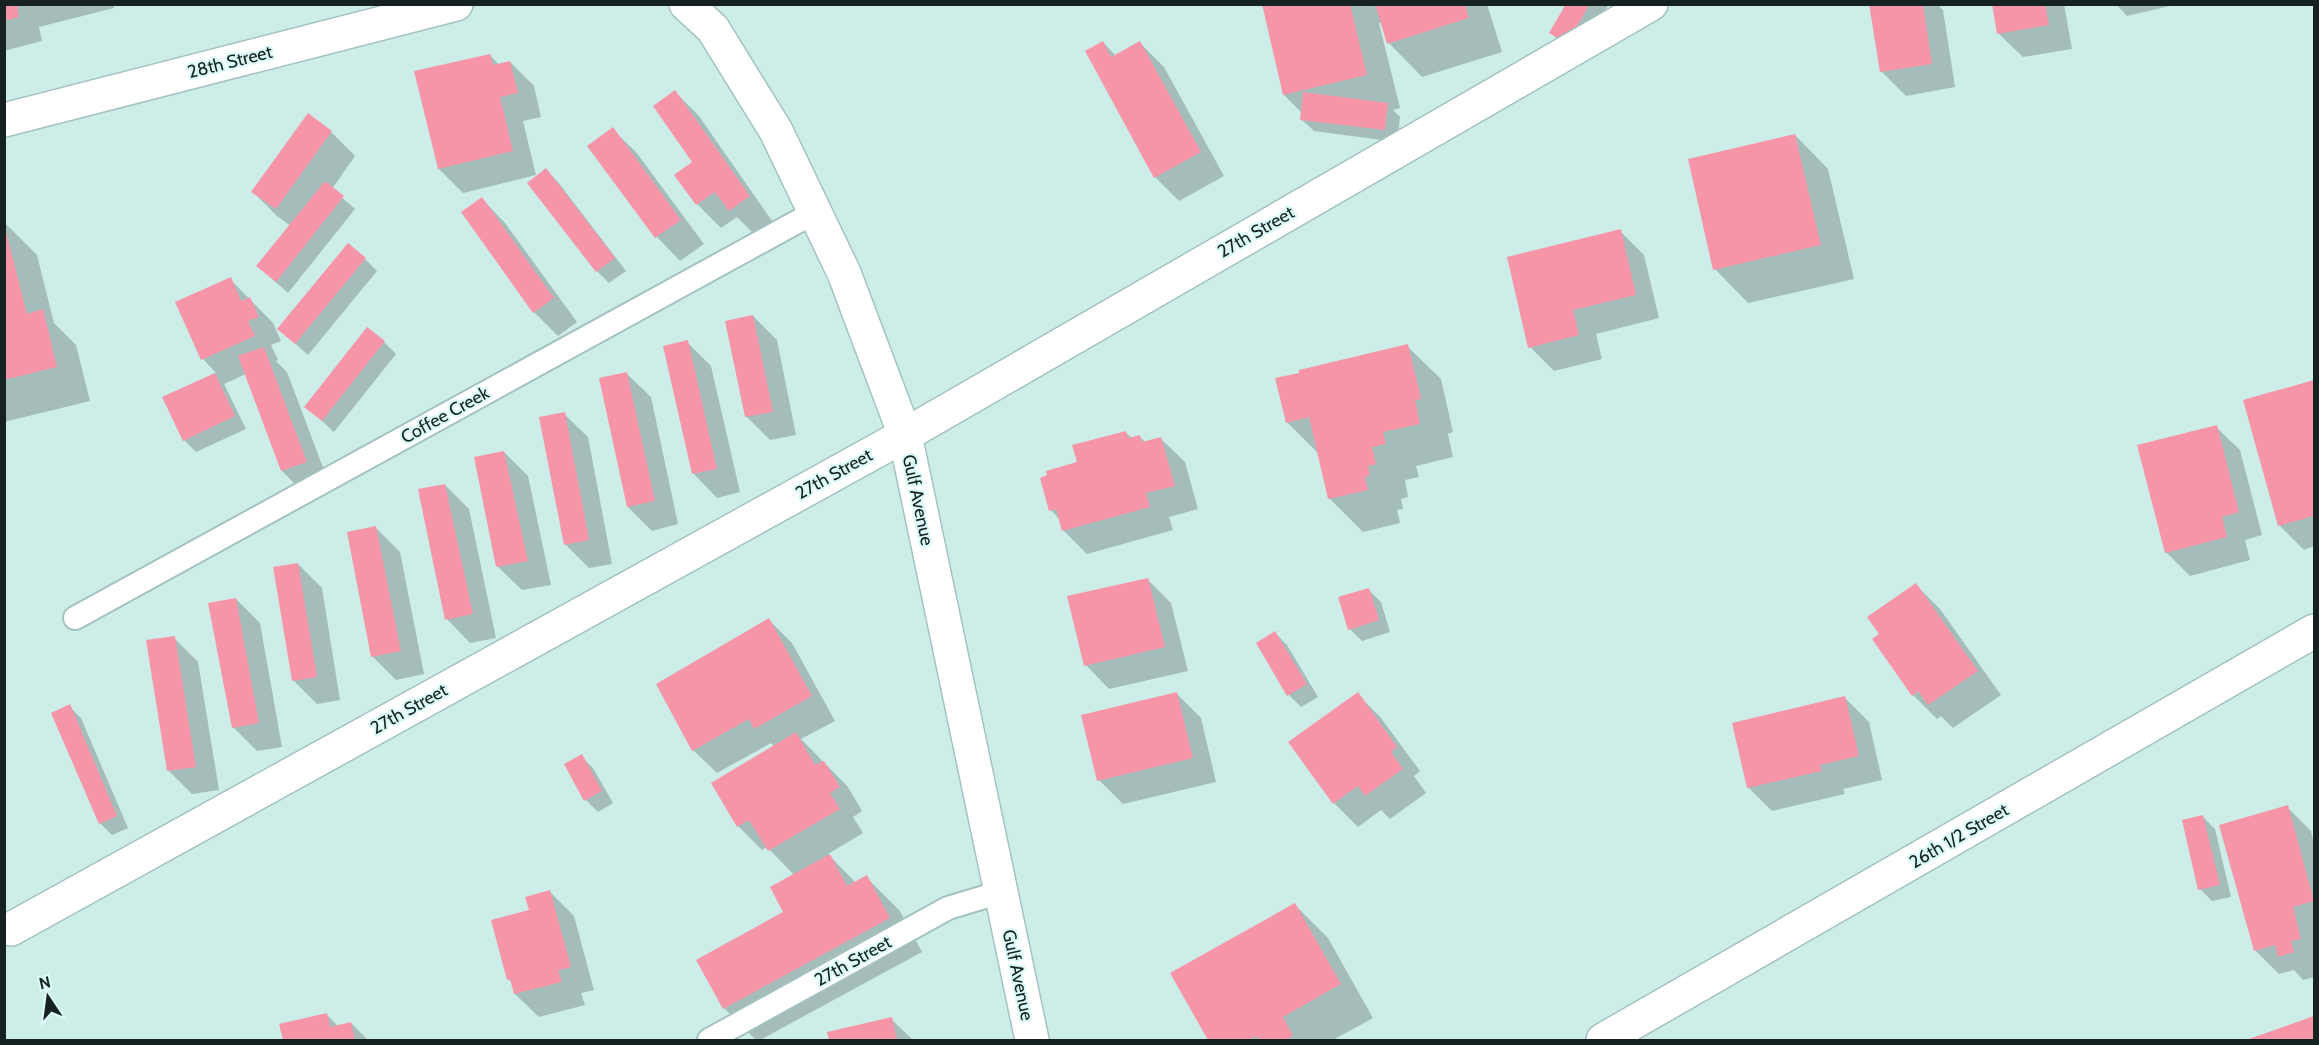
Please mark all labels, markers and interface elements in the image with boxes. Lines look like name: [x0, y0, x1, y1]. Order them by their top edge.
street label: 28th Street: [185, 41, 275, 83]
street label: 27th Street: [1214, 201, 1298, 263]
street label: Coffee Creek: [397, 381, 494, 448]
street label: 27th Street: [792, 444, 876, 504]
street label: Gulf Avenue: [898, 452, 938, 548]
street label: 27th Street: [367, 679, 451, 739]
street label: 26th 1/2 Street: [1905, 799, 2013, 873]
street label: Gulf Avenue: [998, 927, 1038, 1023]
street label: 27th Street: [811, 931, 895, 991]
north arrow: [18, 967, 78, 1027]
text: N: [37, 972, 52, 993]

